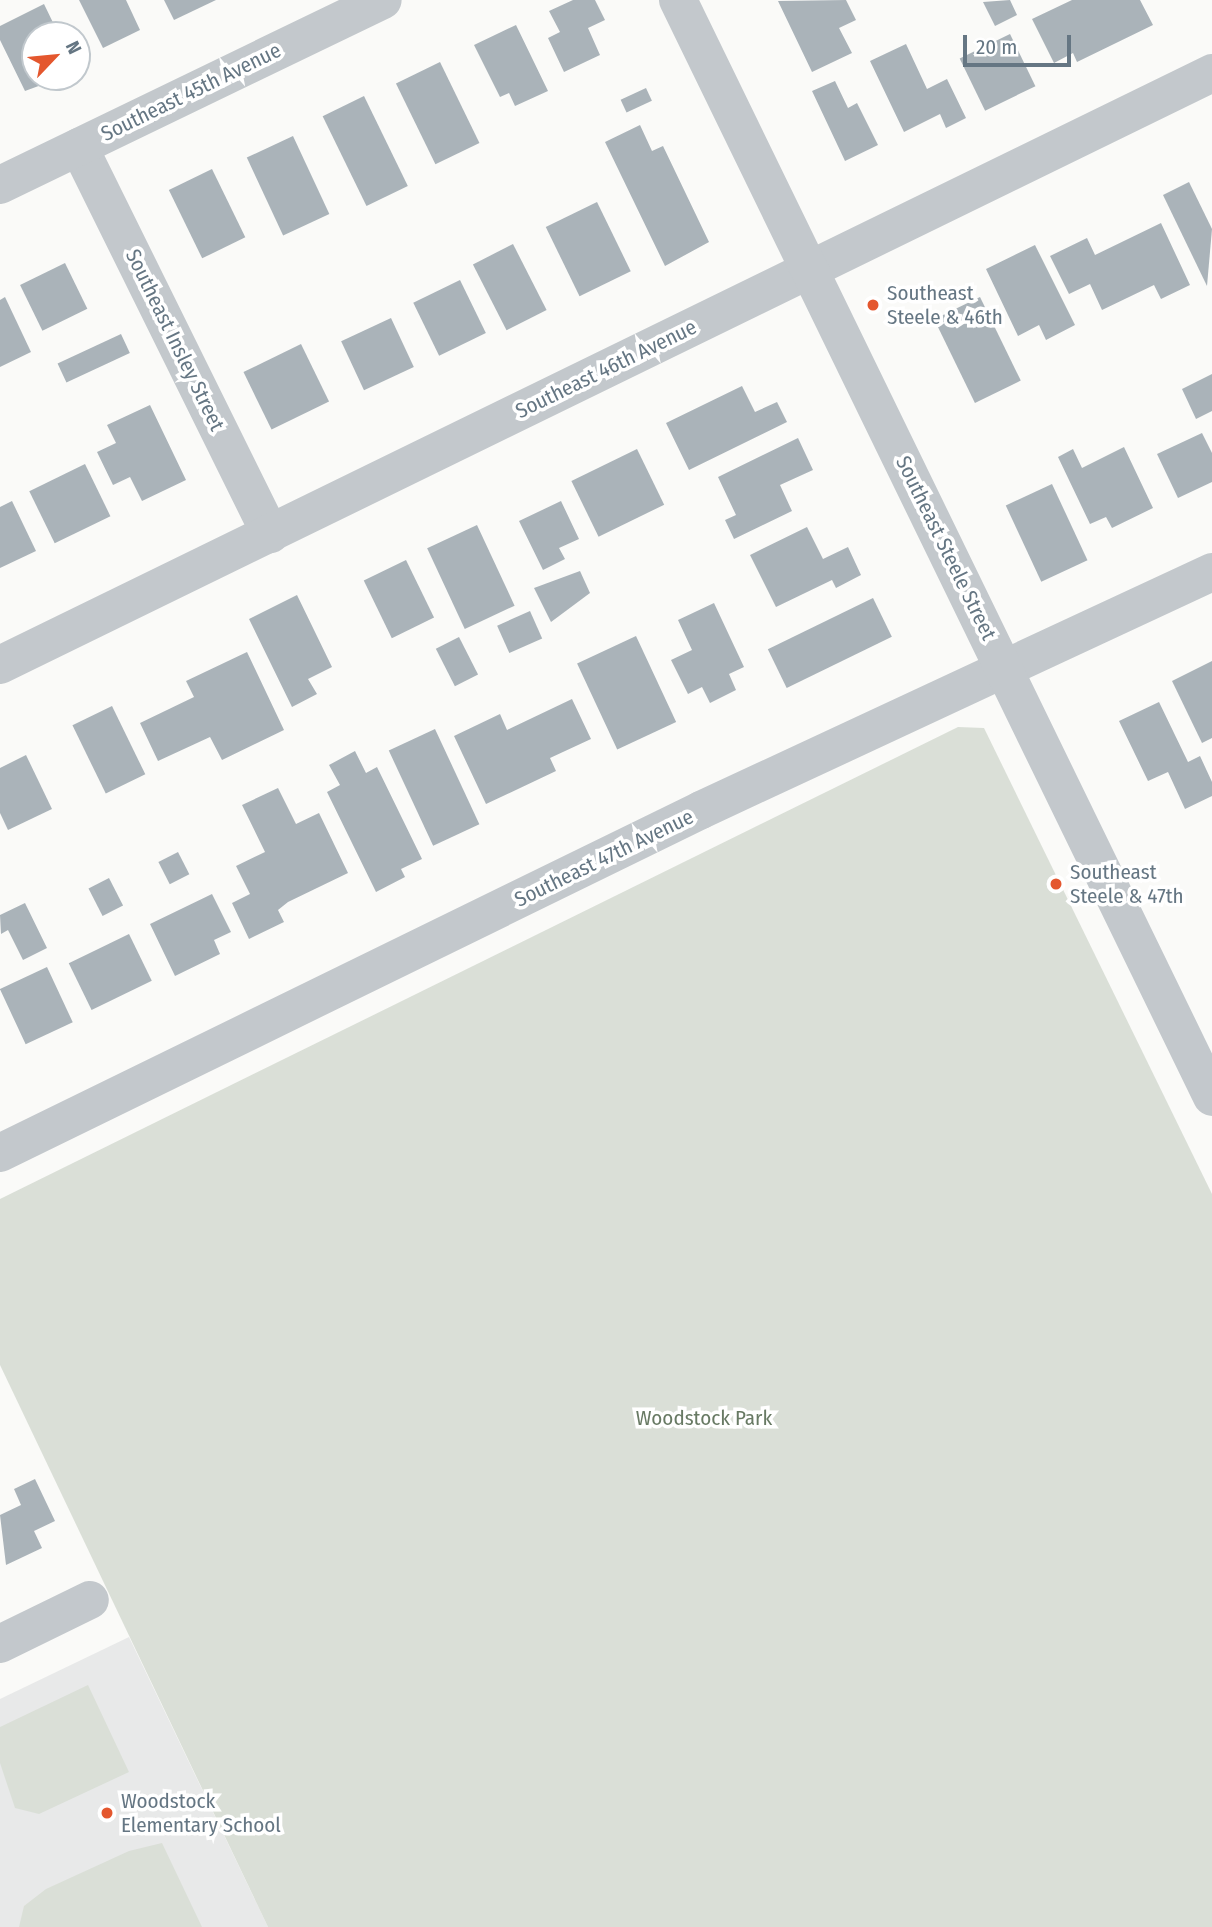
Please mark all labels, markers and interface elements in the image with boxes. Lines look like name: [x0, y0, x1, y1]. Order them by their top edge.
north arrow: [21, 21, 91, 91]
scale bar: [967, 21, 1076, 65]
text: 20 m: [976, 34, 1017, 60]
text: N: [61, 37, 86, 58]
street label: Southeast 45th Avenue: [97, 38, 285, 146]
street label: Southeast Insley Street: [120, 245, 230, 435]
place label: Southeast Steele & 46th: [887, 280, 1003, 330]
marker: Southeast Steele & 46th: [865, 297, 881, 313]
street label: Southeast 46th Avenue: [511, 314, 701, 424]
street label: Southeast Steele Street: [890, 452, 1002, 644]
street label: Southeast 47th Avenue: [511, 804, 697, 912]
place label: Southeast Steele & 47th: [1070, 859, 1184, 909]
marker: Southeast Steele & 47th: [1048, 876, 1064, 892]
park label: Woodstock Park: [636, 1405, 772, 1431]
place label: Woodstock Elementary School: [121, 1788, 281, 1838]
marker: Woodstock Elementary School: [99, 1805, 115, 1821]

